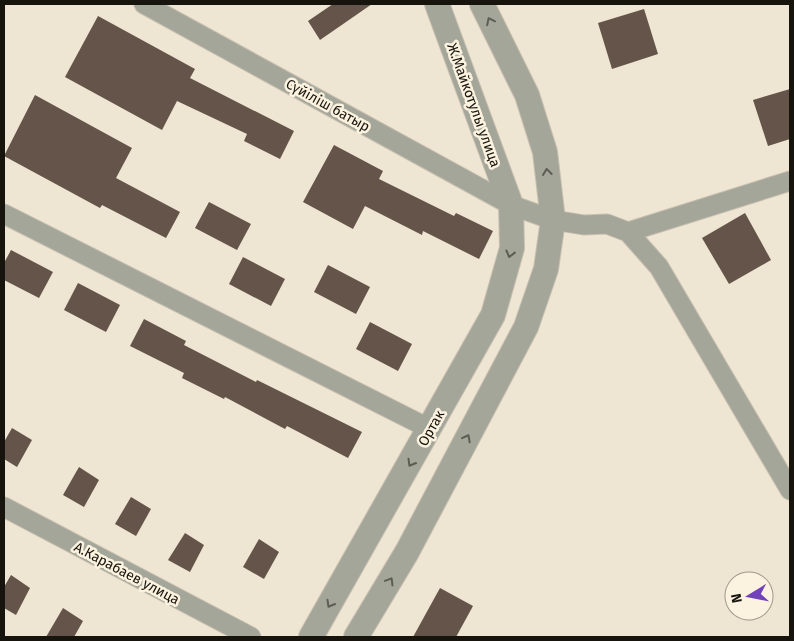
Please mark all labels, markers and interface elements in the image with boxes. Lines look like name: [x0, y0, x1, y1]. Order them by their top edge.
one-way arrow: [486, 17, 496, 26]
street label: Ж.Майкотулы улица: [443, 41, 504, 170]
street label: Сүйіліш батыр: [283, 75, 373, 136]
one-way arrow: [542, 167, 553, 175]
one-way arrow: [505, 249, 516, 258]
street label: Ортак: [415, 407, 449, 449]
one-way arrow: [461, 434, 471, 443]
one-way arrow: [407, 457, 417, 466]
street label: А.Карабаев улица: [71, 539, 182, 608]
north arrow: [724, 571, 774, 621]
one-way arrow: [383, 577, 393, 586]
text: N: [728, 592, 746, 604]
one-way arrow: [327, 598, 337, 607]

